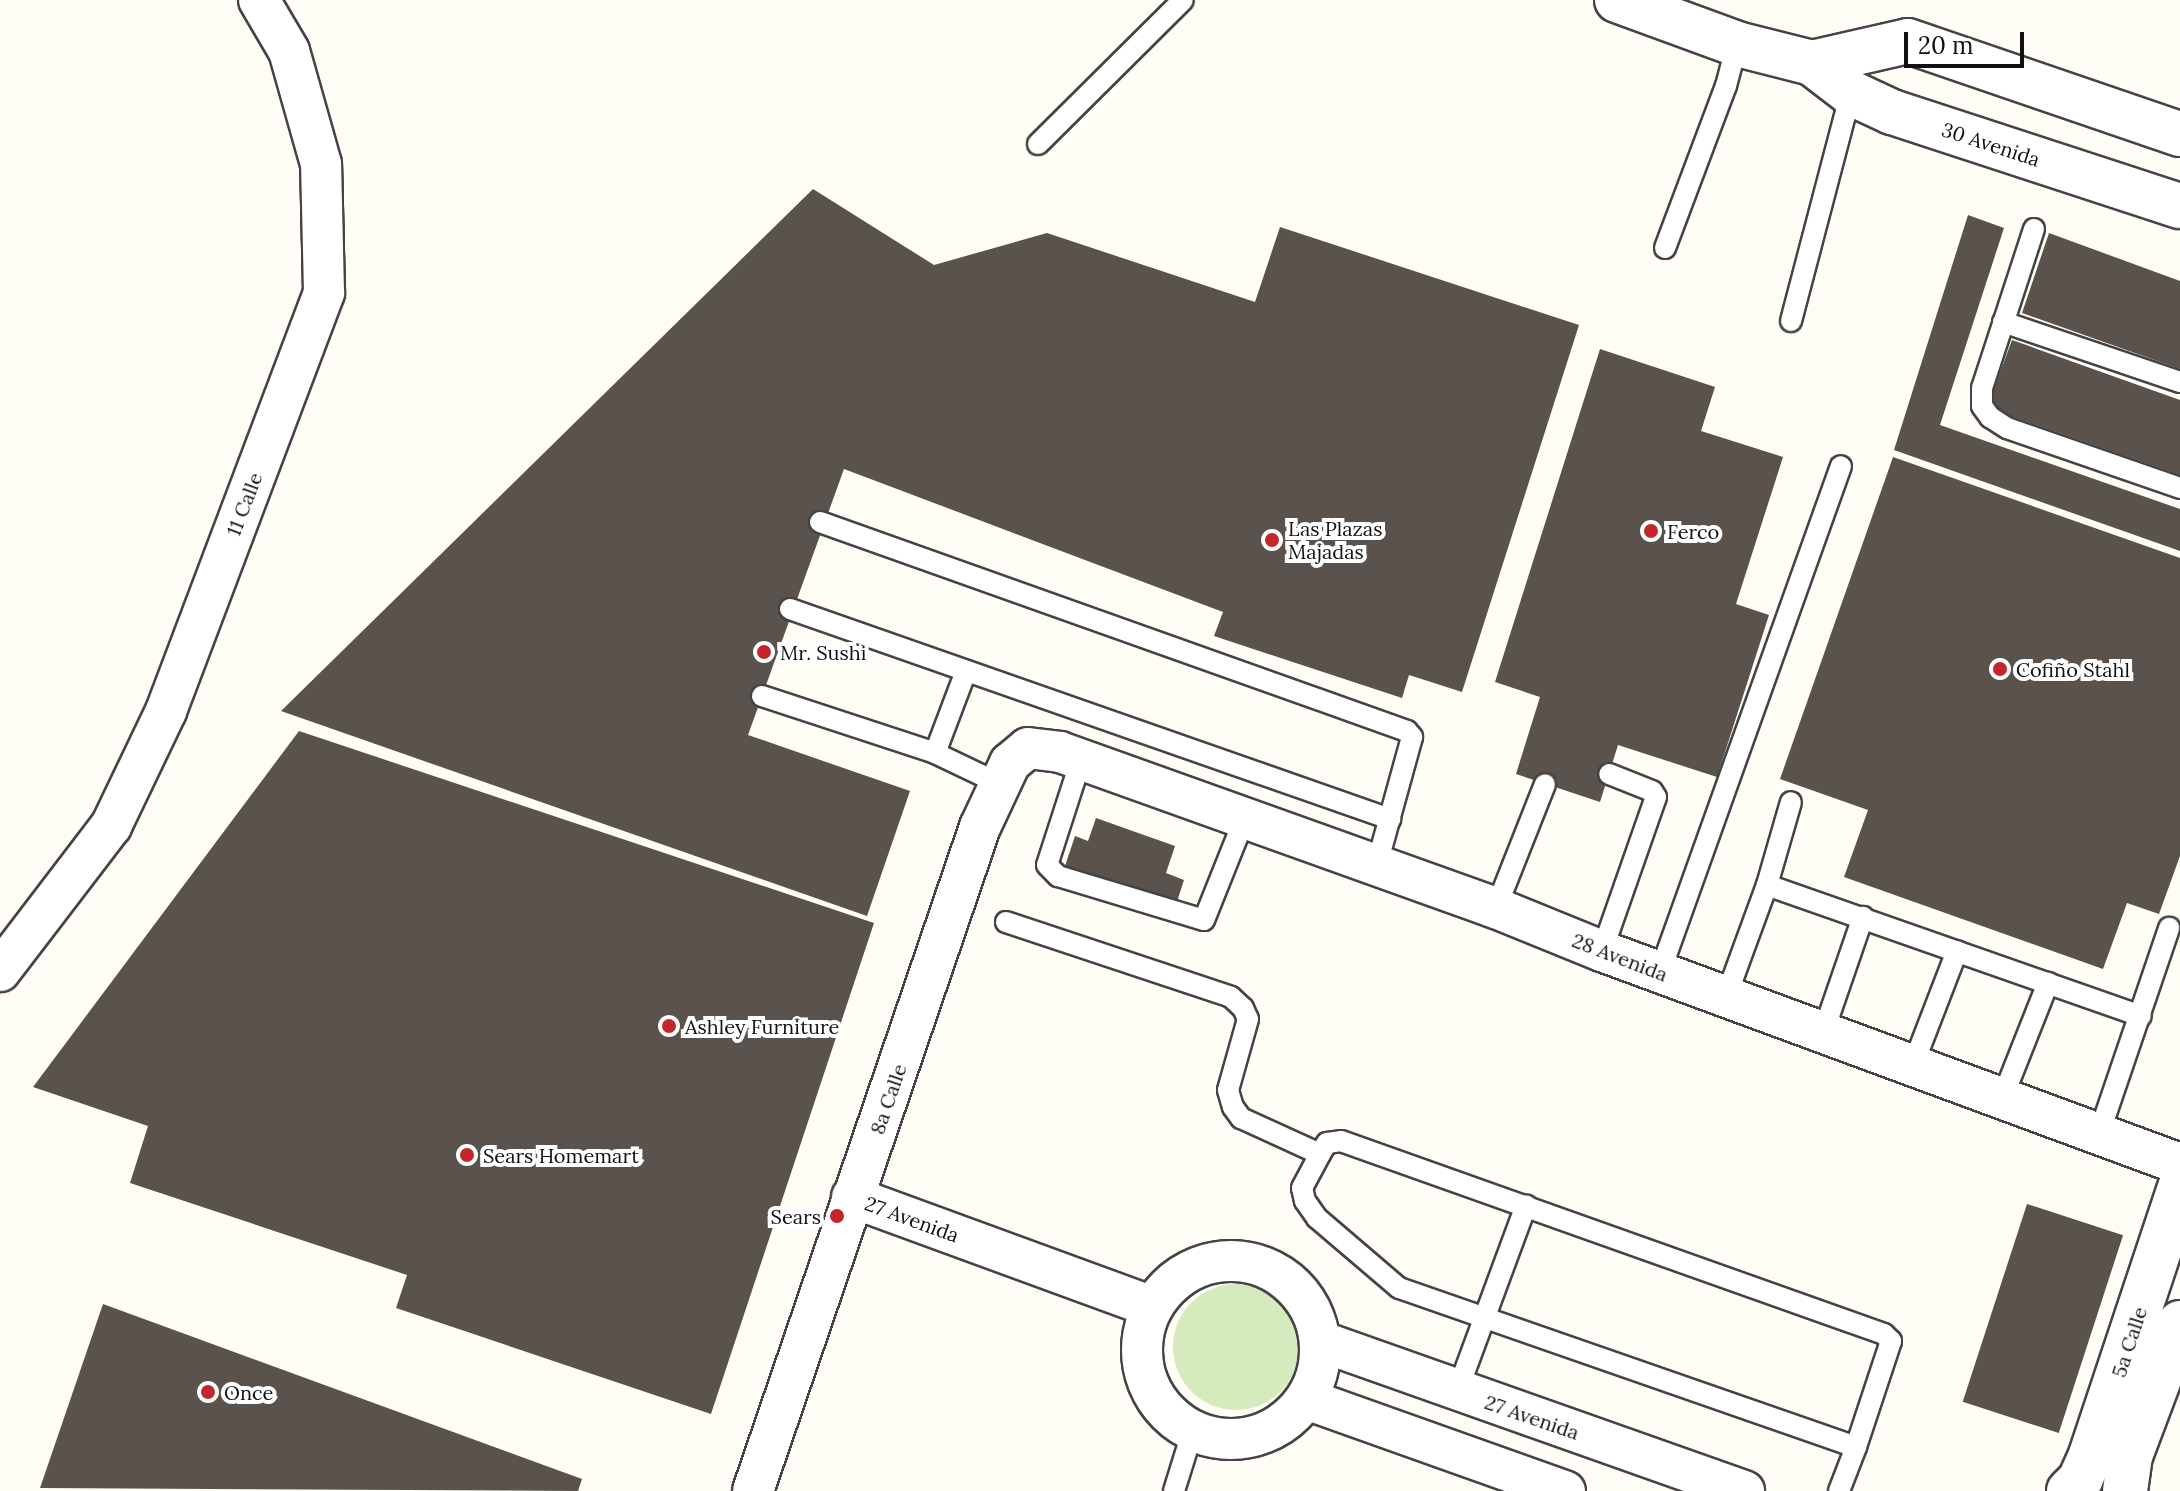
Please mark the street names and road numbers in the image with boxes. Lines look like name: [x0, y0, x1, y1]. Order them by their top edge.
street label: 30 Avenida: [1939, 117, 2043, 171]
street label: 11 Calle: [221, 469, 267, 539]
street label: 28 Avenida: [1569, 928, 1671, 986]
street label: 8a Calle: [865, 1061, 911, 1137]
street label: 27 Avenida: [862, 1191, 962, 1247]
street label: 5a Calle: [2106, 1304, 2152, 1380]
street label: 27 Avenida: [1482, 1390, 1582, 1444]

